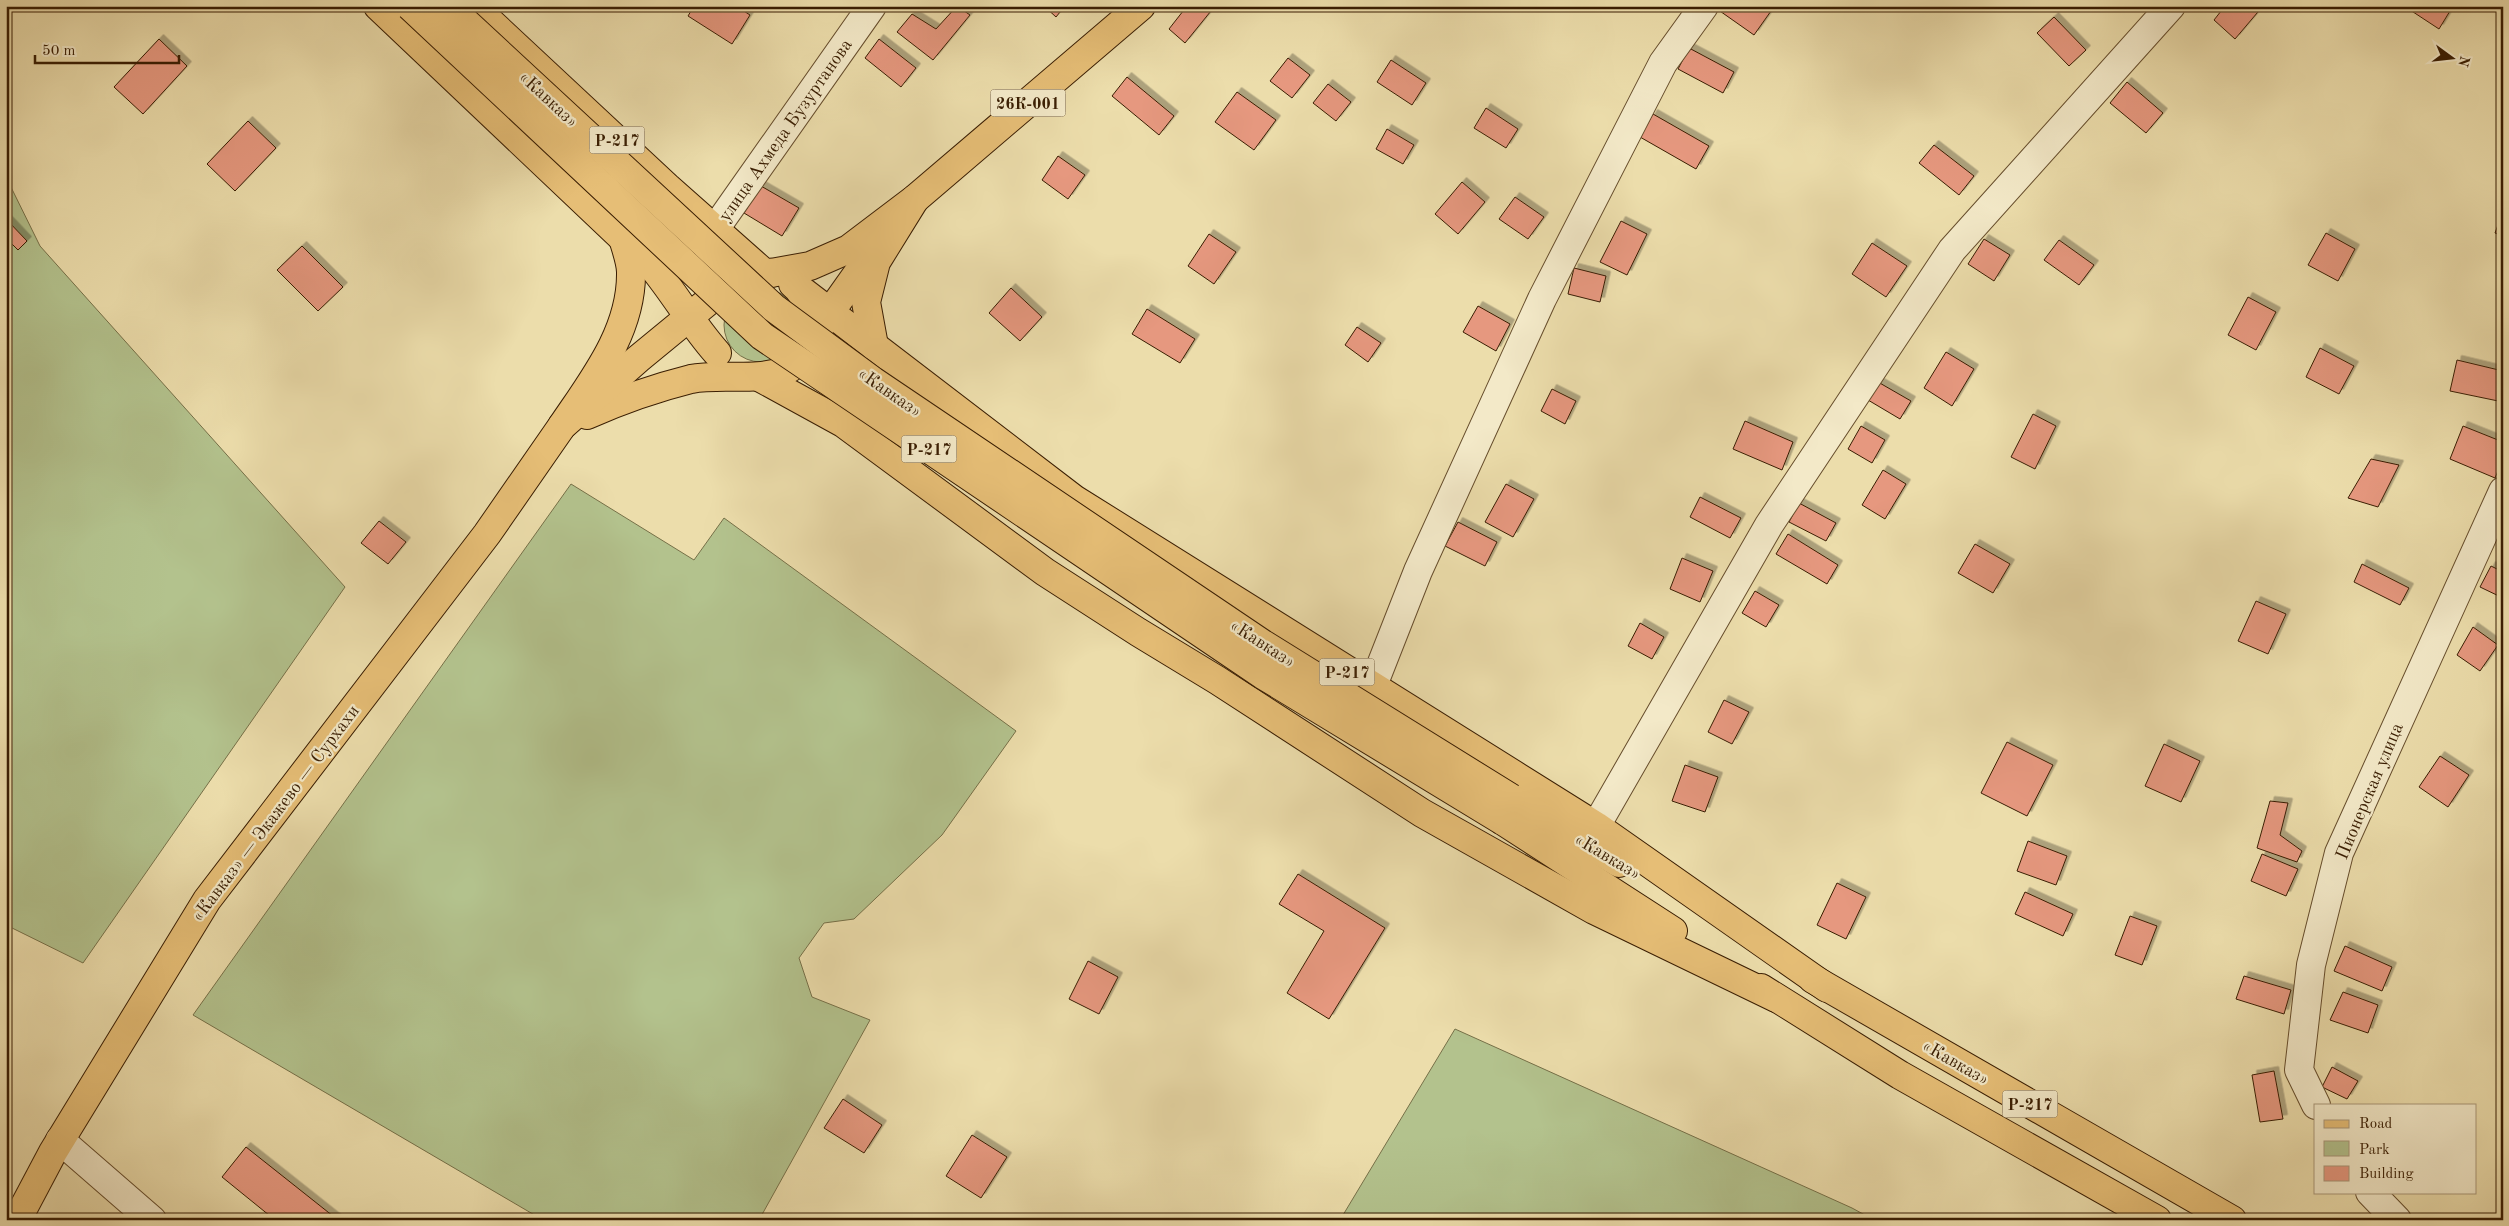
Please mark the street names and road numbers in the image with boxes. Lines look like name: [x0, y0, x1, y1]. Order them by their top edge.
street label: улица Ахмеда Бузуртанова: [716, 36, 856, 225]
street label: «Кавказ»: [515, 68, 581, 131]
road number: 26К-001: [990, 90, 1066, 116]
road number: Р-217: [590, 126, 644, 154]
street label: «Кавказ»: [854, 364, 925, 421]
road number: Р-217: [902, 436, 956, 462]
street label: «Кавказ»: [1227, 616, 1298, 671]
road number: Р-217: [1320, 659, 1374, 686]
street label: «Кавказ» — Экажево — Сурхахи: [189, 702, 363, 925]
street label: Пионерская улица: [2333, 720, 2407, 862]
street label: «Кавказ»: [1571, 830, 1644, 884]
street label: «Кавказ»: [1919, 1037, 1992, 1089]
road number: Р-217: [2002, 1090, 2058, 1118]

